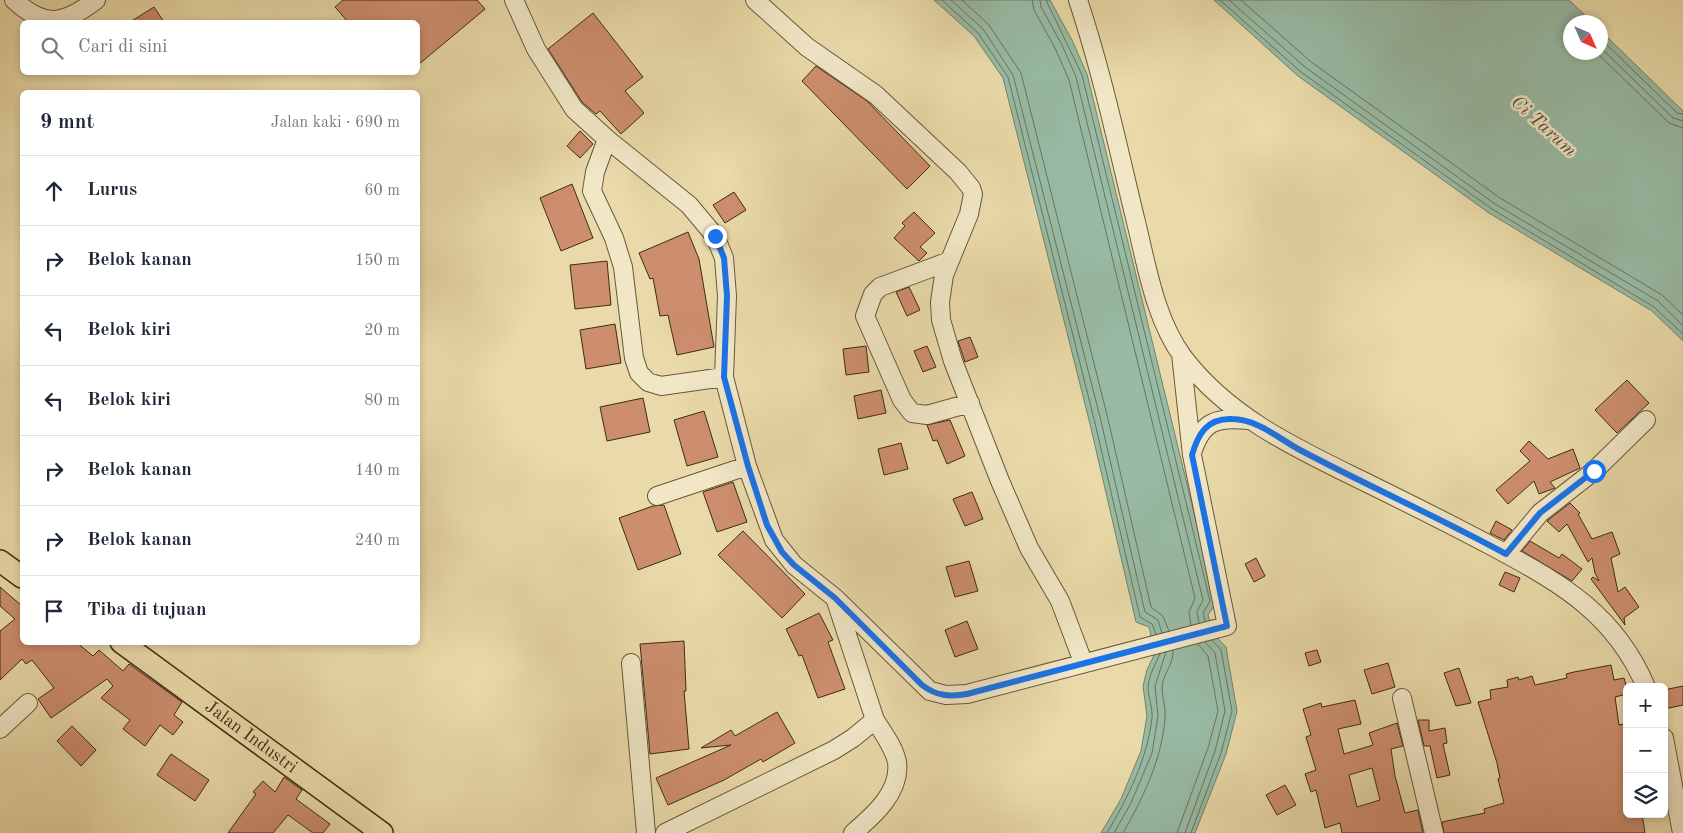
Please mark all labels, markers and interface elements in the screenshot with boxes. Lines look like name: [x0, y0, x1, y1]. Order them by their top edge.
north arrow: [1563, 15, 1608, 60]
search box: [20, 20, 420, 75]
icon: search: [38, 34, 66, 62]
text: Cari di sini: [78, 38, 168, 57]
water label: Ci Tarum: [1507, 93, 1579, 161]
text: 9 mnt: [40, 112, 94, 133]
text: Jalan kaki · 690 m: [271, 115, 400, 131]
icon: ahead: [40, 177, 68, 205]
text: Lurus: [87, 181, 137, 200]
text: 60 m: [364, 183, 400, 199]
route end: [704, 225, 727, 248]
icon: right: [40, 247, 68, 275]
text: Belok kanan: [87, 251, 192, 270]
text: 150 m: [355, 253, 400, 269]
icon: left: [40, 317, 68, 345]
text: Belok kiri: [87, 321, 171, 340]
text: 20 m: [364, 323, 400, 339]
icon: left: [40, 387, 68, 415]
text: Belok kiri: [87, 391, 171, 410]
text: 80 m: [364, 393, 400, 409]
icon: right: [40, 457, 68, 485]
route start: [1583, 460, 1606, 483]
text: Belok kanan: [87, 461, 192, 480]
text: 140 m: [355, 463, 400, 479]
icon: right: [40, 527, 68, 555]
text: Belok kanan: [87, 531, 192, 550]
text: 240 m: [355, 533, 400, 549]
icon: arrive: [40, 597, 68, 625]
text: Tiba di tujuan: [87, 601, 207, 620]
map controls: [1623, 683, 1668, 818]
button: +: [1623, 683, 1668, 728]
street label: Jalan Industri: [201, 697, 301, 777]
button: −: [1623, 728, 1668, 773]
button: layers: [1623, 773, 1668, 818]

